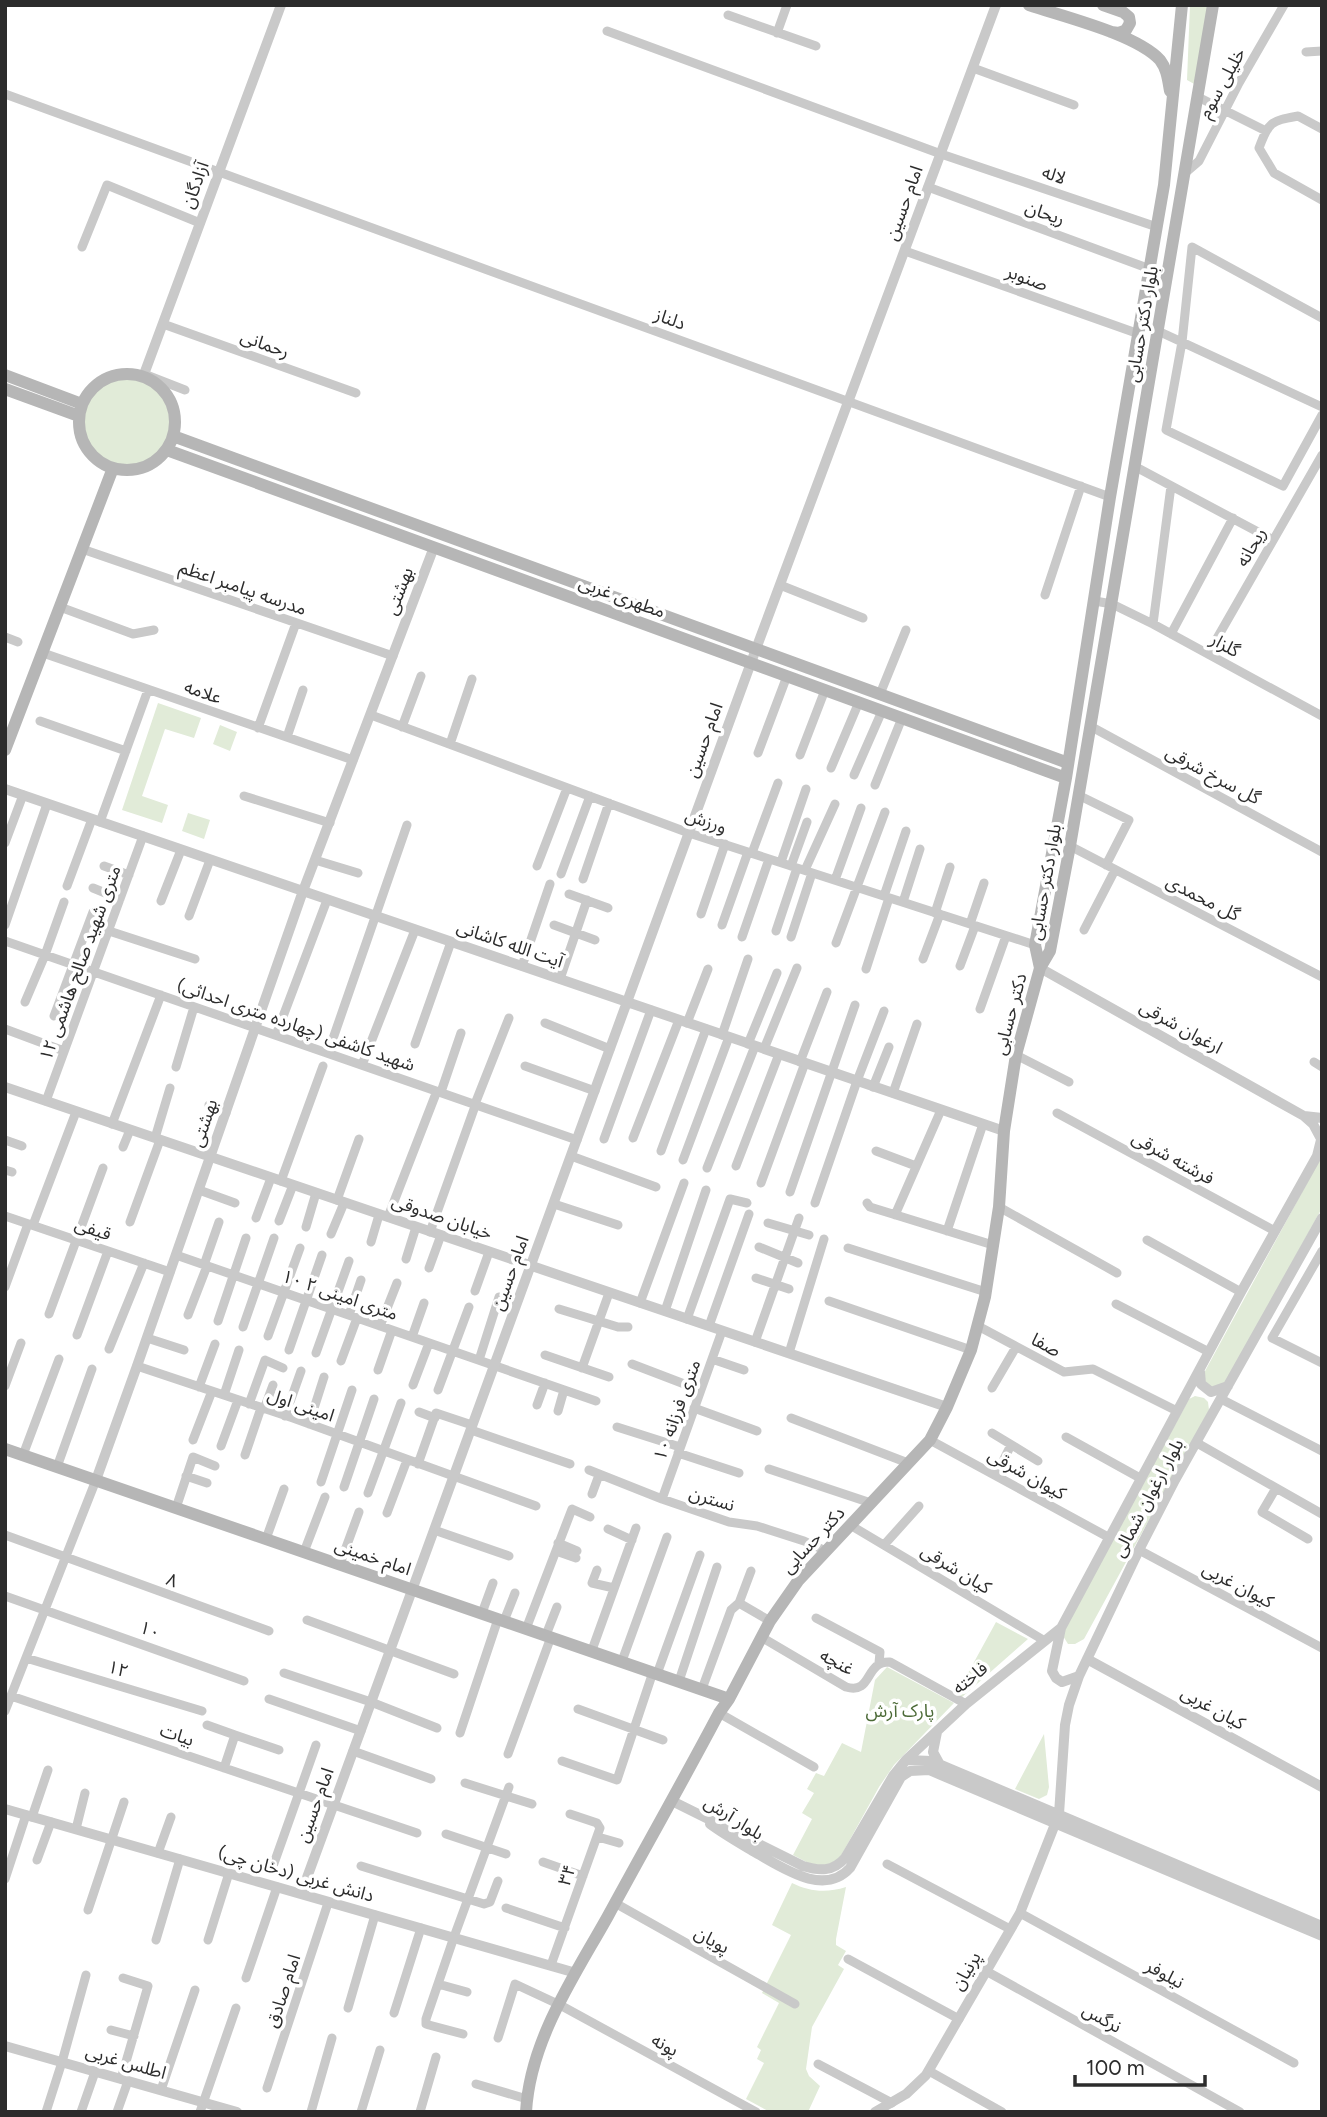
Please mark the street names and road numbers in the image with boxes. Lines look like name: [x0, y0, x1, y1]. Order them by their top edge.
street label: خلیلی سوم: [1194, 44, 1253, 124]
street label: آزادگان: [176, 158, 214, 211]
street label: لاله: [1039, 161, 1069, 189]
street label: امام حسین: [880, 163, 930, 244]
street label: ریحان: [1022, 196, 1068, 230]
street label: صنوبر: [1002, 260, 1051, 296]
street label: بلوار دکتر حسابی: [1121, 264, 1163, 384]
street label: دلناز: [651, 303, 688, 335]
street label: رحمانی: [238, 325, 292, 363]
street label: ریحانه: [1231, 523, 1271, 571]
street label: مدرسه پیامبر اعظم: [176, 556, 310, 622]
street label: بهشتی: [380, 564, 418, 618]
street label: مطهری غربی: [576, 571, 668, 623]
street label: گلزار: [1206, 628, 1244, 662]
street label: علامه: [181, 675, 225, 709]
street label: امام حسین: [680, 700, 730, 781]
street label: گل سرخ شرقی: [1161, 741, 1265, 811]
street label: ورزش: [682, 804, 730, 838]
street label: بلوار دکتر حسابی: [1024, 822, 1066, 942]
street label: ۱۲ متری شهید صالح هاشمی: [34, 862, 127, 1064]
street label: گل محمدی: [1163, 870, 1244, 926]
street label: آیت الله کاشانی: [454, 915, 567, 973]
street label: دکتر حسابی: [989, 971, 1031, 1057]
street label: شهید کاشفی (چهارده متری احداثی): [174, 974, 418, 1076]
street label: ارغوان شرقی: [1136, 995, 1226, 1059]
street label: بهشتی: [186, 1096, 222, 1150]
street label: فرشته شرقی: [1128, 1126, 1218, 1190]
street label: خیابان صدوقی: [389, 1190, 495, 1244]
street label: قیفی: [72, 1213, 114, 1245]
street label: امام حسین: [486, 1233, 536, 1314]
street label: ۱۰ متری امینی ۲: [279, 1265, 401, 1325]
street label: صفا: [1027, 1328, 1065, 1362]
street label: ۱۰ متری فرزانه: [649, 1357, 705, 1463]
street label: امینی اول: [265, 1383, 337, 1427]
street label: بلوار ارغوان شمالی: [1108, 1435, 1188, 1561]
street label: کیوان شرقی: [984, 1444, 1070, 1505]
street label: نسترن: [687, 1482, 737, 1516]
street label: دکتر حسابی: [776, 1502, 850, 1578]
street label: امام خمینی: [331, 1534, 414, 1583]
street label: کیان شرقی: [917, 1539, 996, 1599]
street label: کیوان غربی: [1199, 1557, 1278, 1613]
street label: ۸: [163, 1568, 181, 1592]
street label: ۱۰: [137, 1616, 163, 1644]
street label: غنچه: [816, 1644, 858, 1680]
street label: ۱۲: [105, 1655, 131, 1683]
street label: فاخته: [948, 1657, 992, 1699]
street label: کیان غربی: [1177, 1681, 1249, 1735]
street label: بیات: [157, 1719, 197, 1751]
street label: امام حسین: [291, 1765, 341, 1846]
street label: بلوار آرش: [700, 1791, 768, 1845]
street label: دانش غربی (دخان چی): [216, 1841, 376, 1907]
street label: ۳۴: [553, 1862, 581, 1888]
street label: پویان: [690, 1921, 733, 1959]
street label: پرنیان: [946, 1948, 986, 1994]
street label: امام صادق: [261, 1951, 308, 2032]
street label: نیلوفر: [1141, 1954, 1188, 1993]
street label: نرگس: [1079, 1998, 1125, 2038]
street label: پونه: [648, 2029, 682, 2061]
street label: اطلس غربی: [83, 2040, 169, 2084]

